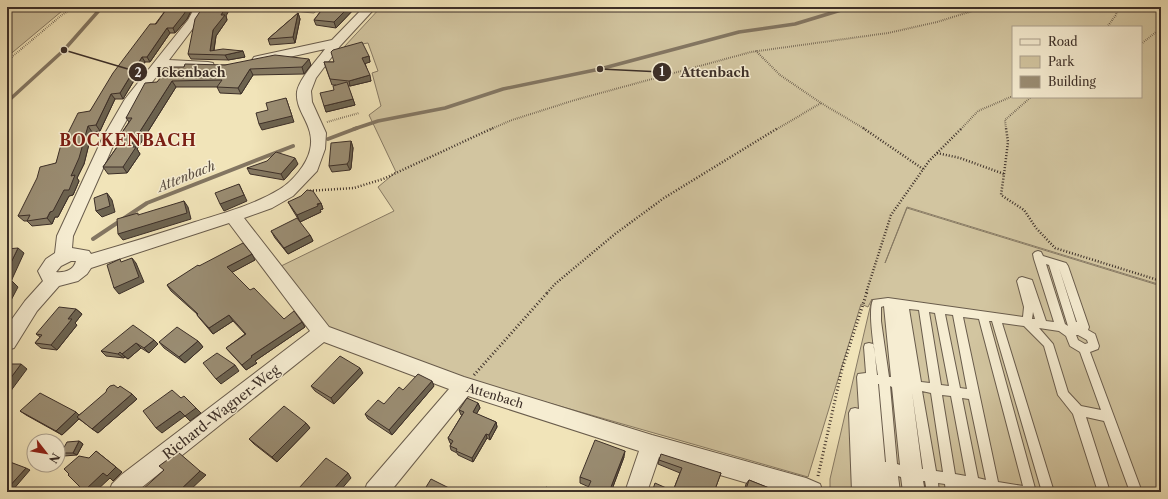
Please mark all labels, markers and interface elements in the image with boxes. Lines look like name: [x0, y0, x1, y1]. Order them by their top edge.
legend: [1012, 26, 1142, 98]
text: Road: [1048, 34, 1078, 49]
text: Park: [1048, 54, 1075, 69]
callout: Attenbach: [652, 59, 758, 84]
callout: Ickenbach: [128, 60, 234, 85]
text: Ickenbach: [156, 64, 226, 80]
text: 1: [659, 64, 665, 79]
text: Attenbach: [679, 64, 750, 80]
text: 2: [134, 65, 142, 80]
text: Building: [1048, 74, 1096, 89]
district label: BOCKENBACH: [59, 130, 197, 150]
water label: Attenbach: [153, 157, 217, 196]
street label: Richard-Wagner-Weg: [159, 360, 284, 463]
street label: Attenbach: [464, 379, 526, 411]
north arrow: [26, 433, 66, 473]
text: N: [46, 450, 63, 466]

